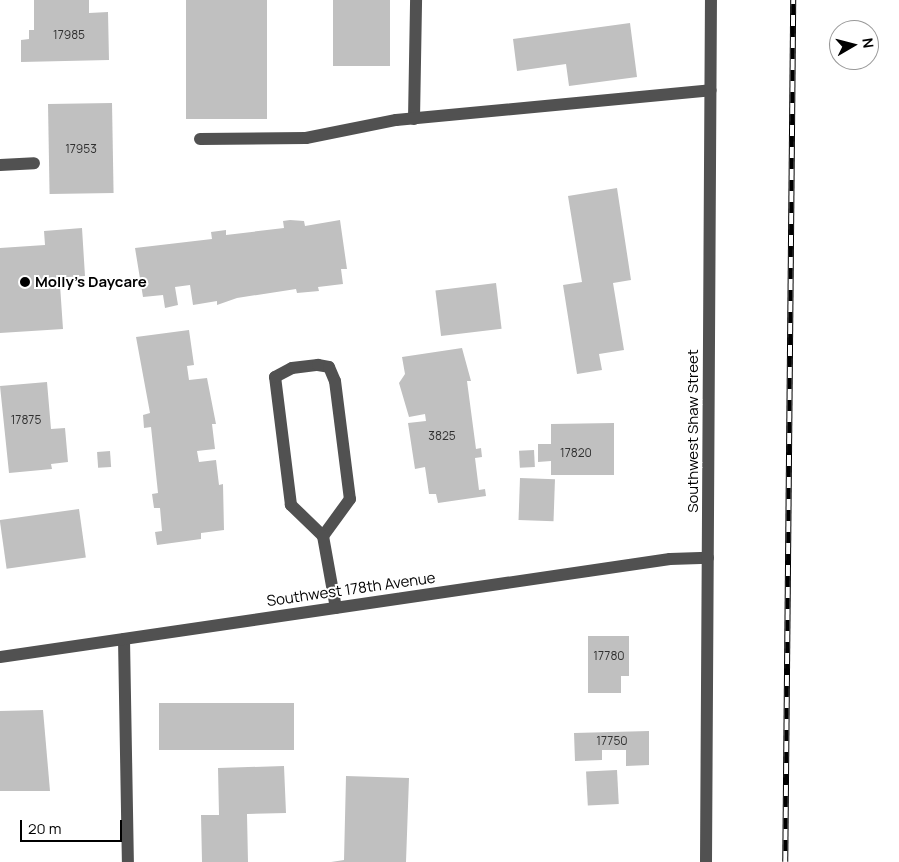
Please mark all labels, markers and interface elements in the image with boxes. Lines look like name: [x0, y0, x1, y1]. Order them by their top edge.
north arrow: [829, 20, 879, 70]
house number: 17985: [53, 28, 85, 42]
text: N: [858, 37, 878, 49]
house number: 17953: [65, 142, 97, 156]
place label: Molly's Daycare: [35, 273, 147, 291]
marker: Molly's Daycare: [19, 276, 31, 288]
street label: Southwest Shaw Street: [684, 349, 702, 513]
house number: 17875: [11, 413, 41, 427]
house number: 3825: [428, 429, 456, 443]
house number: 17820: [560, 446, 592, 460]
street label: Southwest 178th Avenue: [265, 568, 437, 610]
house number: 17780: [593, 649, 625, 663]
house number: 17750: [596, 734, 628, 748]
scale bar: [22, 810, 125, 842]
text: 20 m: [28, 818, 61, 839]

